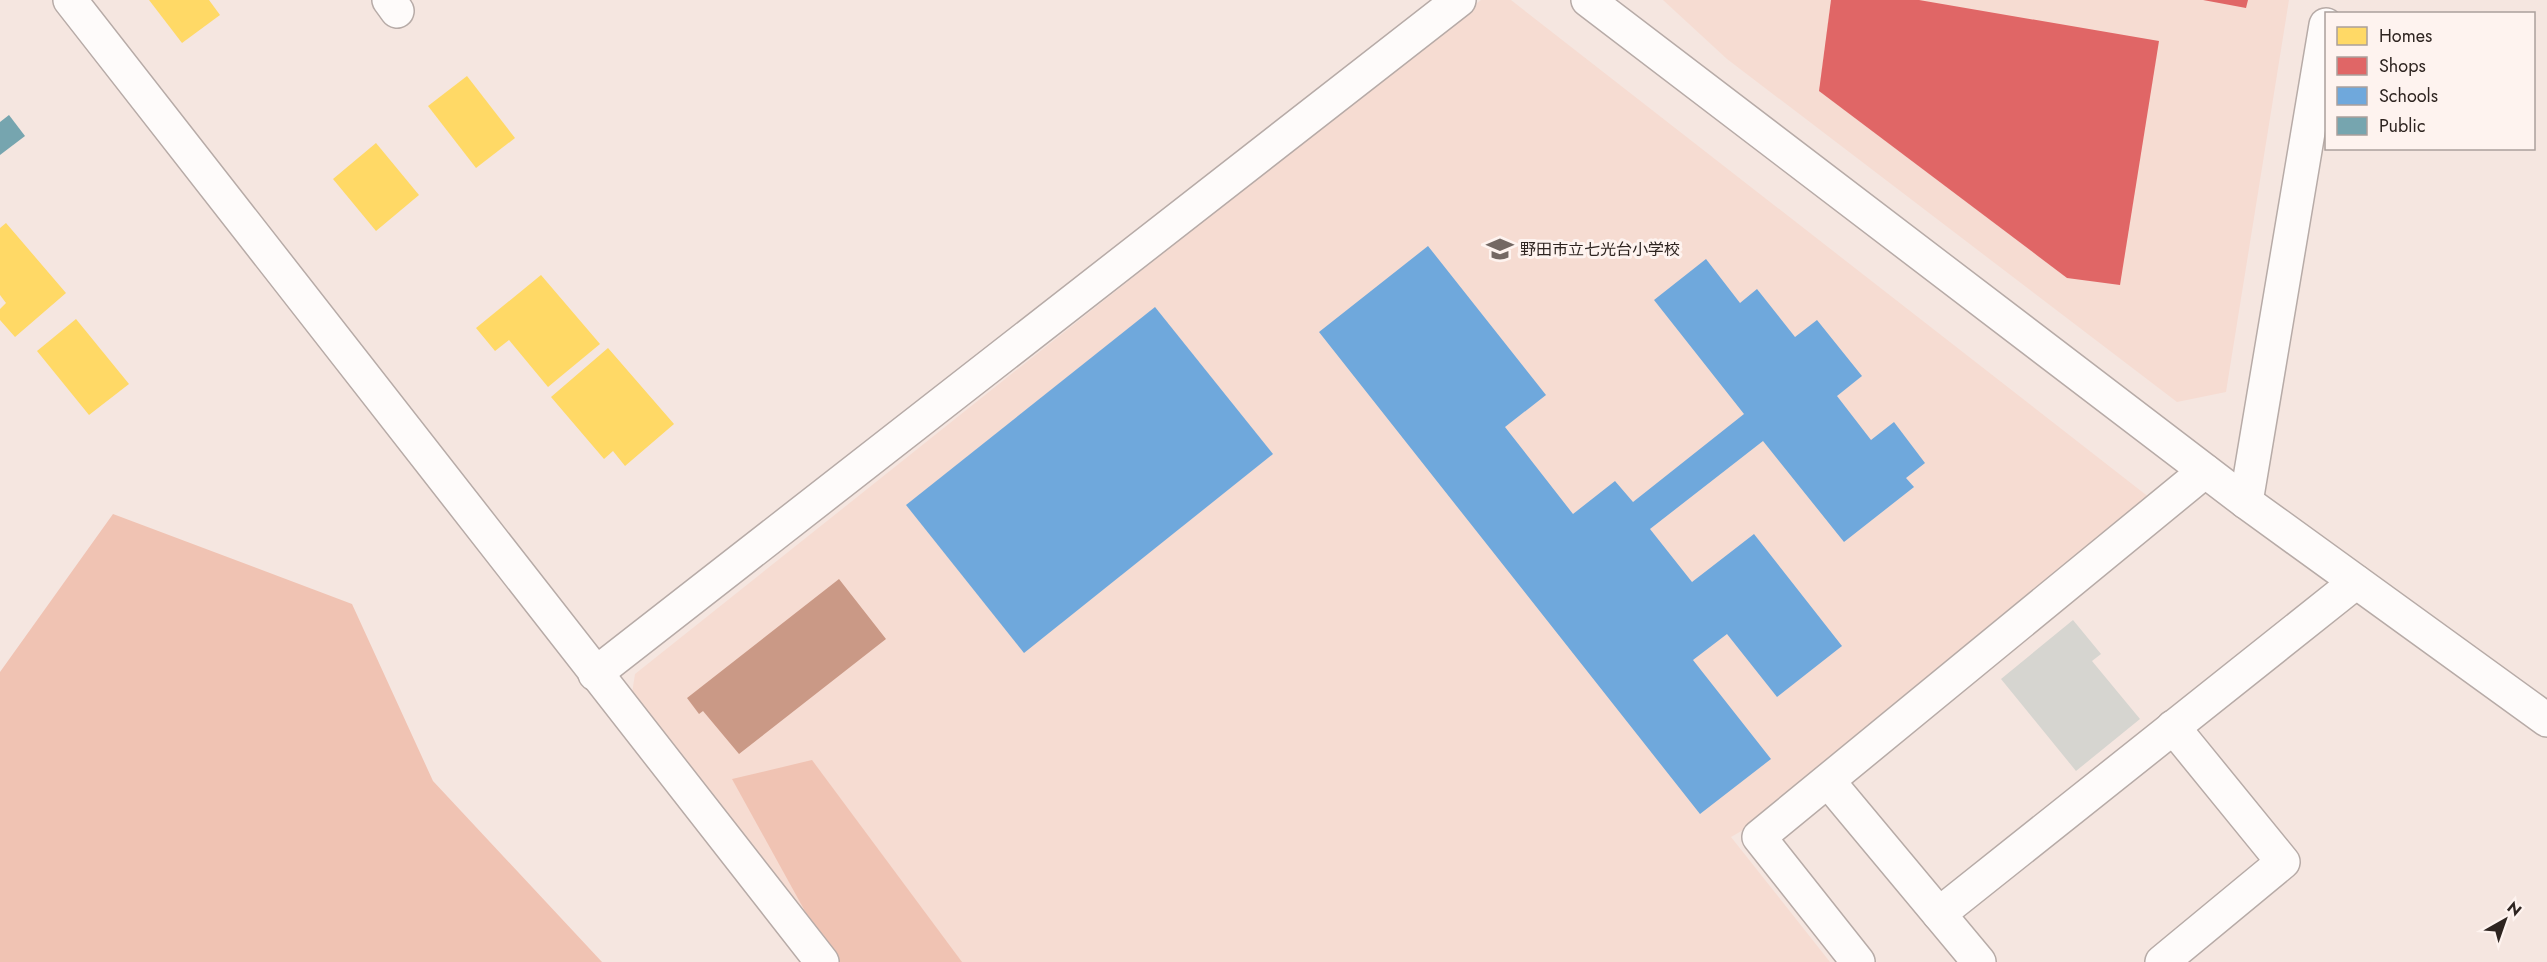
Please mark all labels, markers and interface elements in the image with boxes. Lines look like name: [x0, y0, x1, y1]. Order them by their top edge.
legend: [2325, 12, 2535, 150]
text: Homes: [2379, 23, 2432, 49]
text: Shops: [2379, 53, 2426, 79]
text: Schools: [2379, 83, 2438, 109]
text: Public: [2379, 113, 2426, 139]
school or university icon: 野田市立七光台小学校: [1485, 234, 1515, 264]
place label: 野田市立七光台小学校: [1520, 238, 1680, 261]
north arrow: [2475, 890, 2535, 950]
text: N: [2502, 896, 2527, 922]

